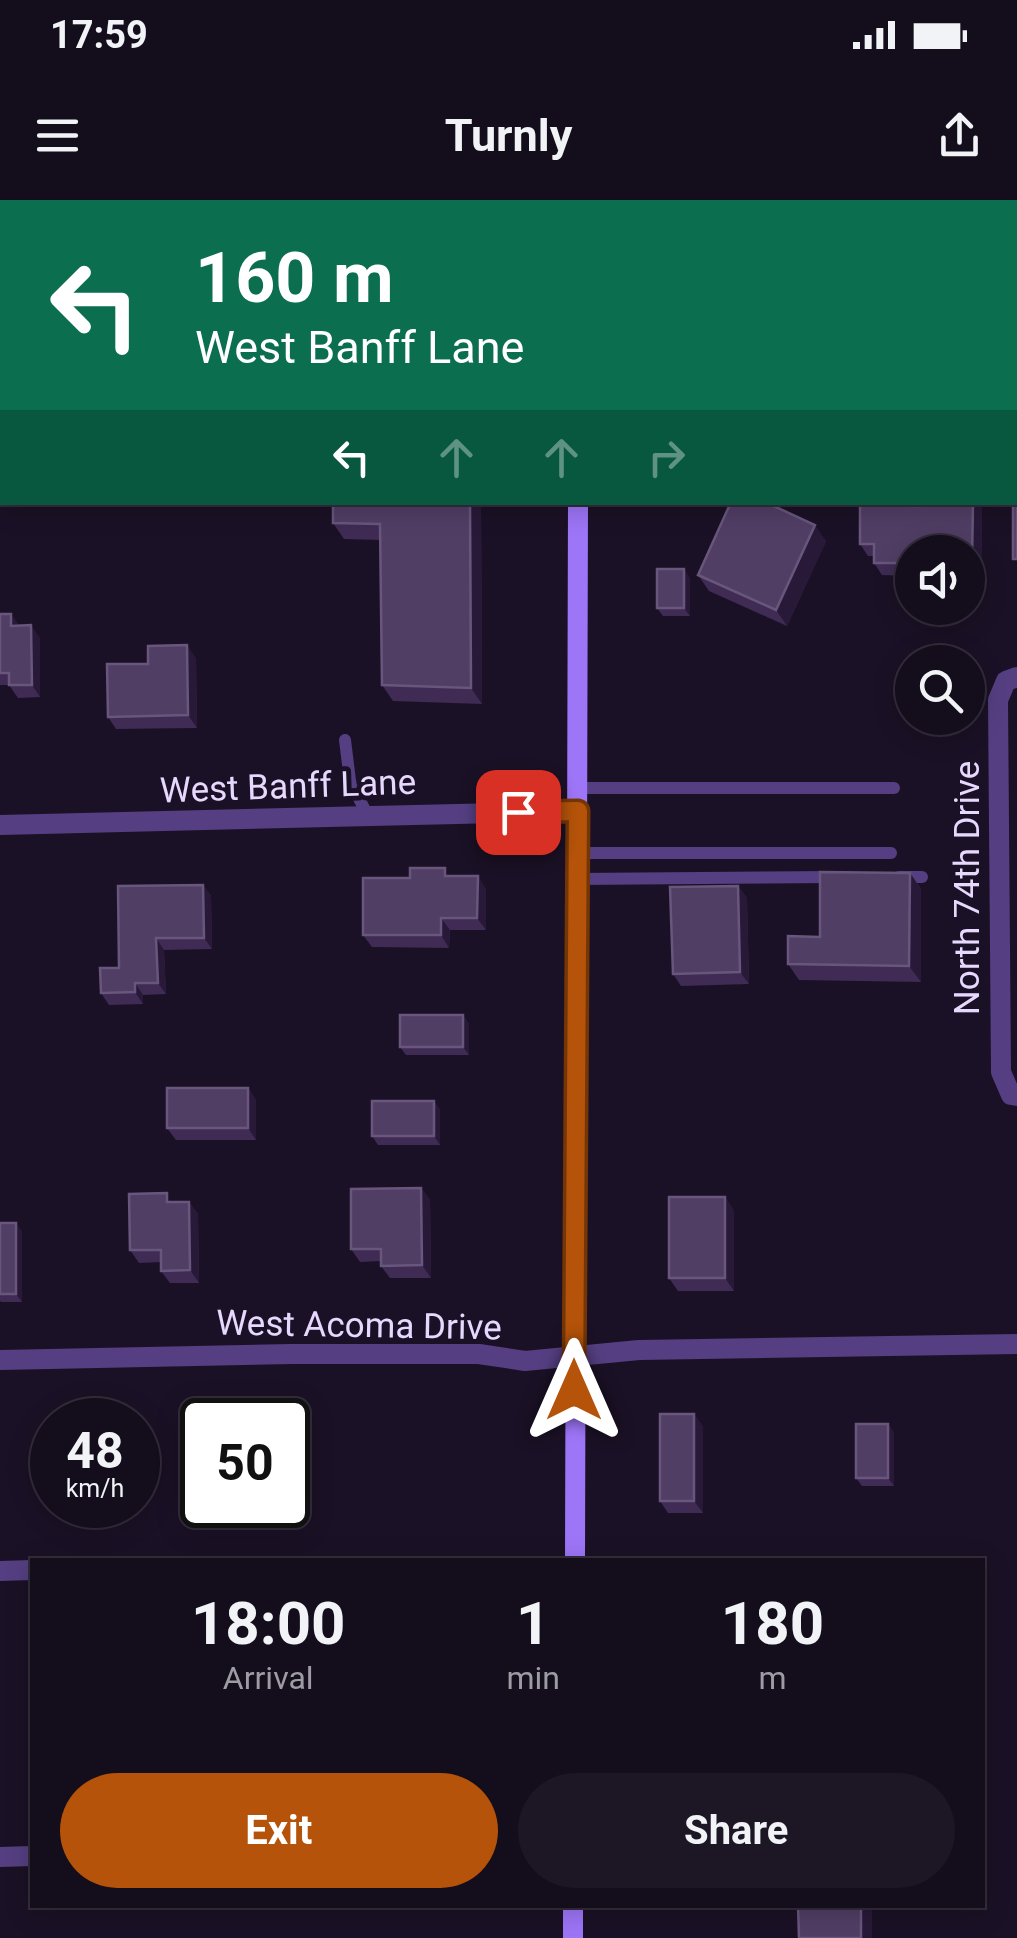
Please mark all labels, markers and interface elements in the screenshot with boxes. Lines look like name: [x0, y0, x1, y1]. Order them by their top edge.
text: 17:59: [50, 13, 148, 57]
icon: menu: [30, 108, 85, 163]
icon: share: [932, 108, 987, 163]
text: Turnly: [445, 109, 572, 162]
text: 160 m: [195, 237, 394, 319]
icon: left: [30, 240, 160, 370]
text: West Banff Lane: [195, 321, 524, 374]
icon: left: [324, 430, 379, 485]
icon: ahead: [429, 430, 484, 485]
icon: ahead: [534, 430, 589, 485]
icon: right: [639, 430, 694, 485]
map controls: [895, 535, 985, 735]
button: sound: [895, 535, 985, 625]
button: search: [895, 645, 985, 735]
street label: North 74th Drive: [947, 761, 988, 1015]
street label: West Banff Lane: [159, 762, 417, 811]
pin: [476, 770, 561, 855]
icon: arrive: [491, 785, 546, 840]
street label: West Acoma Drive: [216, 1303, 502, 1348]
position arrow: [522, 1338, 626, 1442]
speed limit sign: 50: [180, 1398, 310, 1528]
text: 48: [66, 1422, 124, 1480]
text: km/h: [66, 1474, 124, 1503]
text: 18:00: [191, 1588, 346, 1659]
text: 1: [516, 1588, 550, 1659]
text: 180: [721, 1588, 824, 1659]
text: Arrival: [223, 1659, 314, 1697]
text: min: [506, 1659, 560, 1697]
text: m: [758, 1659, 786, 1697]
button: Exit: [60, 1773, 498, 1888]
button: Share: [518, 1773, 955, 1888]

